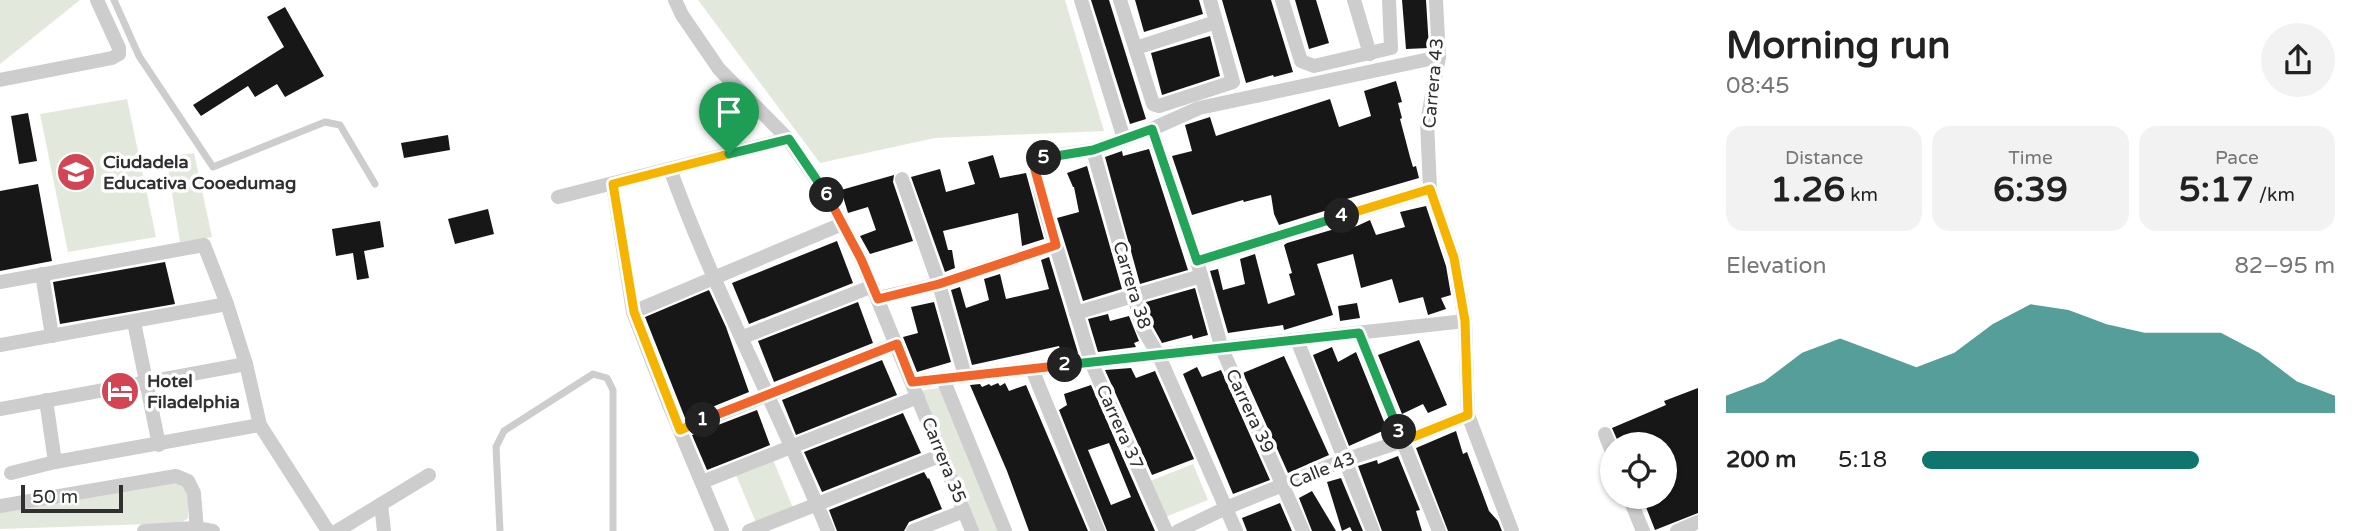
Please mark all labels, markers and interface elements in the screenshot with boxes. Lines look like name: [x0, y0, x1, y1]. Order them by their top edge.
text: Morning run: [1726, 23, 1950, 69]
button: share: [2261, 23, 2335, 97]
street label: Carrera 43: [1418, 37, 1448, 129]
text: 08:45: [1726, 72, 1790, 100]
pin: [699, 82, 759, 154]
icon: arrive: [710, 93, 748, 131]
pin: 5: [1026, 140, 1062, 176]
text: 5: [1038, 146, 1049, 168]
text: Distance: [1785, 147, 1863, 169]
text: Time: [2008, 147, 2053, 169]
text: Pace: [2215, 147, 2259, 169]
school or university icon: Ciudadela Educativa Cooedumag: [55, 151, 97, 193]
place label: Ciudadela Educativa Cooedumag: [103, 151, 296, 194]
text: 1.26: [1770, 169, 1845, 211]
text: 6:39: [1993, 169, 2068, 211]
text: 5:17: [2179, 169, 2254, 211]
pin: 6: [810, 178, 844, 212]
text: 6: [821, 183, 832, 205]
text: km: [1845, 184, 1878, 206]
text: /km: [2254, 184, 2295, 206]
pin: 4: [1324, 198, 1360, 234]
text: 4: [1336, 204, 1347, 226]
street label: Carrera 38: [1108, 238, 1156, 332]
text: Elevation: [1726, 252, 1827, 280]
text: 82–95 m: [2234, 252, 2335, 280]
pin: 2: [1048, 348, 1082, 382]
text: 2: [1059, 353, 1070, 375]
street label: Carrera 39: [1221, 365, 1279, 457]
hotel icon: Hotel Filadelphia: [99, 370, 141, 412]
place label: Hotel Filadelphia: [147, 370, 240, 413]
street label: Carrera 37: [1092, 381, 1148, 473]
pin: 1: [686, 402, 720, 438]
text: 1: [697, 408, 708, 430]
street label: Carrera 35: [917, 414, 971, 506]
pin: 3: [1382, 414, 1416, 450]
text: 3: [1393, 420, 1404, 442]
map controls: [1600, 432, 1677, 509]
button: locate: [1600, 432, 1677, 509]
text: 200 m: [1726, 446, 1796, 474]
text: 5:18: [1838, 446, 1887, 474]
street label: Calle 43: [1286, 447, 1358, 493]
scale bar: [21, 482, 122, 514]
text: 50 m: [32, 486, 78, 508]

